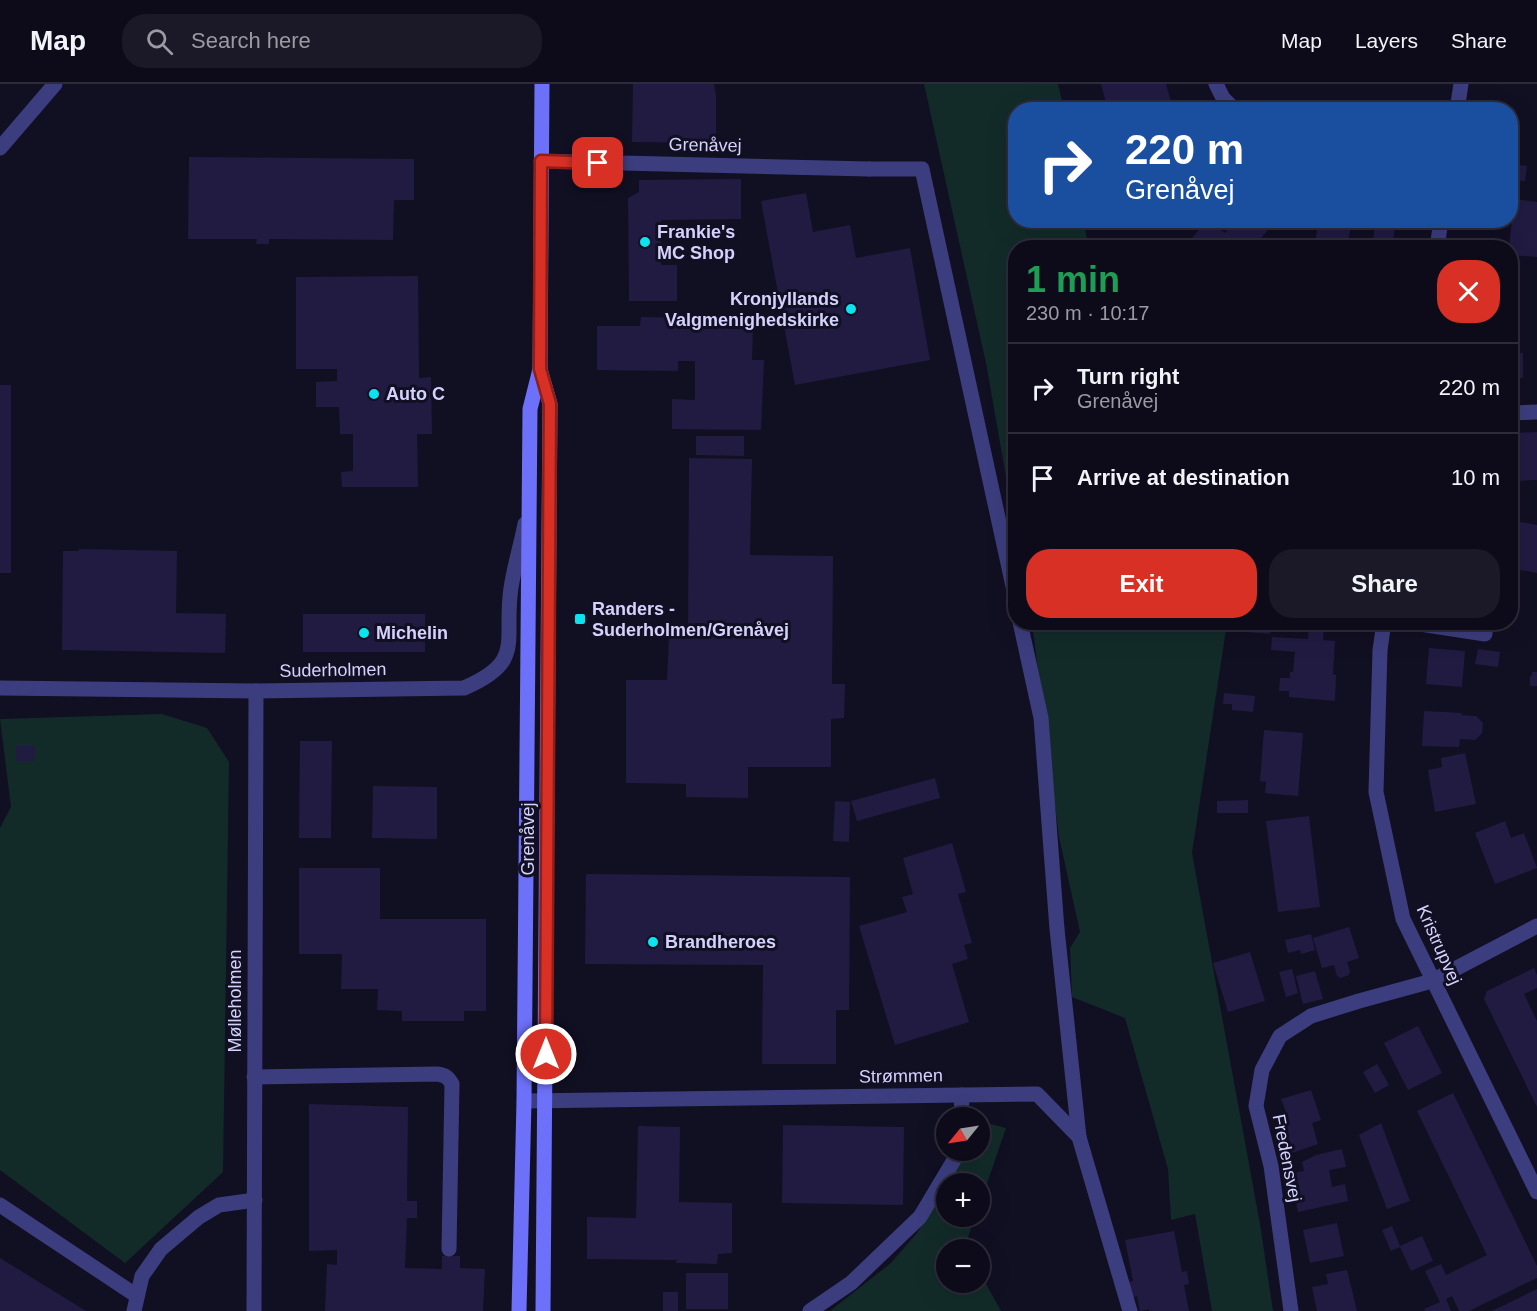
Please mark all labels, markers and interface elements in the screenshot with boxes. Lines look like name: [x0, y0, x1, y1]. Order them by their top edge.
search box: [122, 14, 542, 68]
text: Map: [30, 25, 86, 56]
icon: search: [143, 25, 176, 58]
text: Search here: [191, 28, 311, 53]
text: Map: [1281, 29, 1322, 52]
text: Layers: [1355, 29, 1418, 52]
text: Share: [1451, 29, 1507, 52]
icon: right: [1026, 126, 1104, 204]
text: 220 m: [1125, 126, 1244, 173]
street label: Grenåvej: [668, 134, 742, 156]
pin: [572, 137, 623, 188]
icon: arrive: [581, 146, 614, 179]
text: Grenåvej: [1125, 175, 1235, 205]
place label: Frankie's MC Shop: [657, 222, 735, 263]
marker: Frankie's MC Shop: [638, 235, 652, 249]
text: 1 min: [1026, 259, 1120, 300]
button: close: [1437, 260, 1500, 323]
place label: Kronjyllands Valgmenighedskirke: [665, 289, 839, 330]
marker: Kronjyllands Valgmenighedskirke: [844, 302, 858, 316]
text: 230 m · 10:17: [1026, 302, 1149, 324]
text: Turn right: [1077, 364, 1179, 389]
icon: right: [1026, 372, 1059, 405]
text: 220 m: [1439, 375, 1500, 400]
place label: Auto C: [386, 384, 445, 404]
marker: Auto C: [367, 387, 381, 401]
text: Grenåvej: [1077, 390, 1158, 412]
icon: arrive: [1026, 462, 1059, 495]
text: Arrive at destination: [1077, 465, 1290, 490]
text: 10 m: [1451, 465, 1500, 490]
button: Exit: [1026, 549, 1257, 618]
button: Share: [1269, 549, 1500, 618]
place label: Randers - Suderholmen/Grenåvej: [592, 599, 789, 640]
marker: Randers - Suderholmen/Grenåvej: [573, 612, 587, 626]
place label: Michelin: [376, 623, 448, 643]
marker: Michelin: [357, 626, 371, 640]
street label: Suderholmen: [279, 659, 387, 681]
street label: Grenåvej: [518, 802, 538, 876]
street label: Kristrupvej: [1413, 902, 1465, 988]
place label: Brandheroes: [665, 932, 776, 952]
marker: Brandheroes: [646, 935, 660, 949]
street label: Mølleholmen: [225, 949, 245, 1053]
position arrow: [514, 1022, 578, 1086]
street label: Strømmen: [859, 1065, 943, 1087]
north arrow: [936, 1107, 990, 1161]
map controls: [936, 1107, 990, 1293]
street label: Fredensvej: [1269, 1112, 1305, 1204]
button: +: [936, 1173, 990, 1227]
button: −: [936, 1239, 990, 1293]

